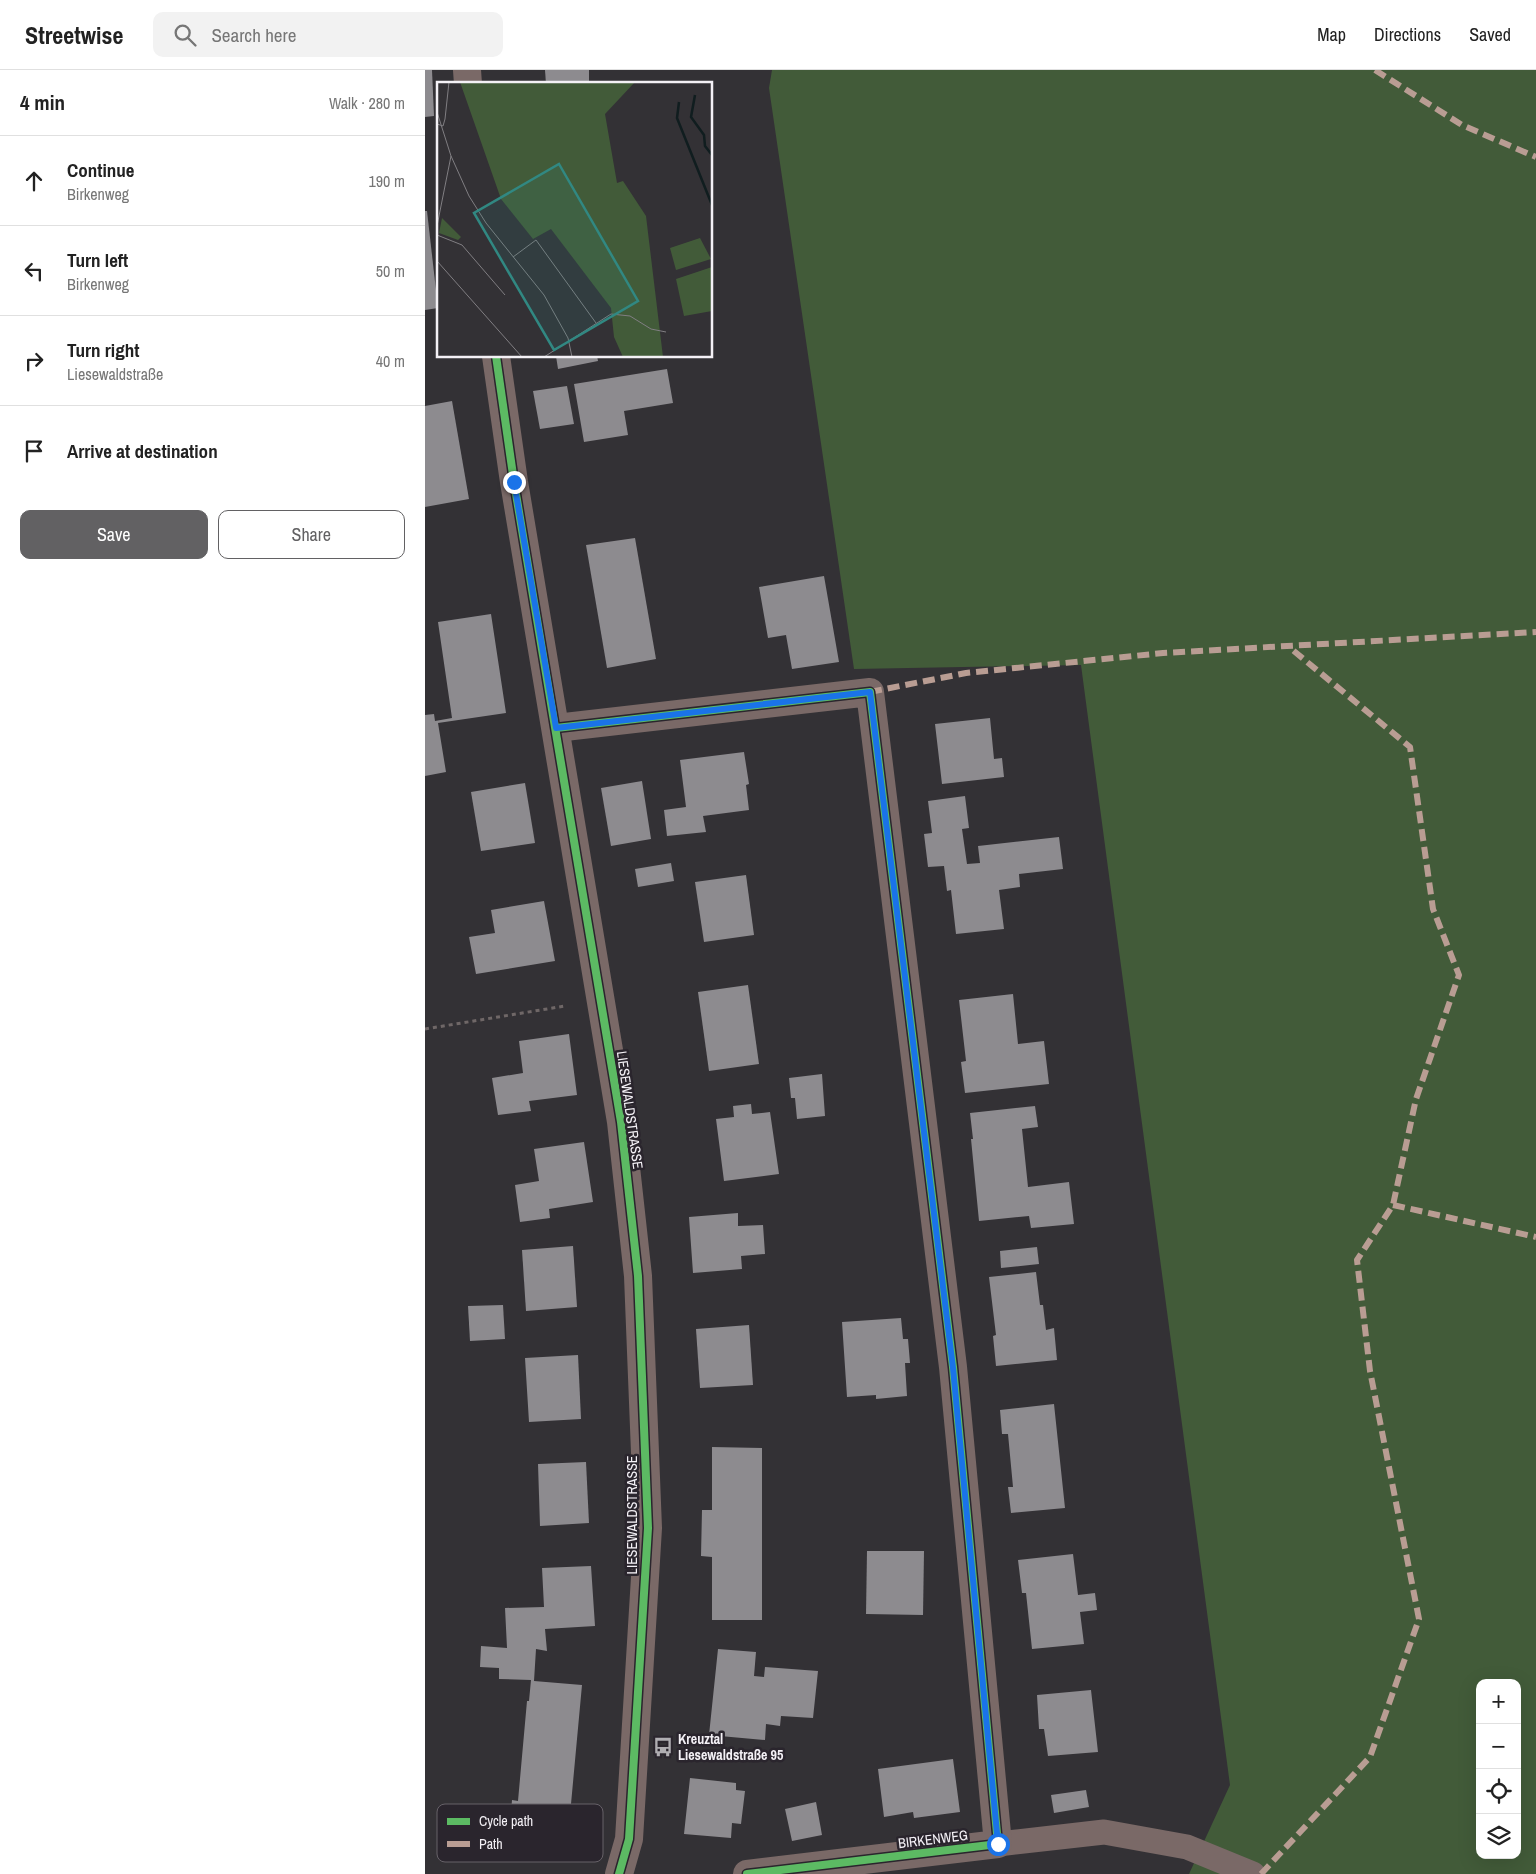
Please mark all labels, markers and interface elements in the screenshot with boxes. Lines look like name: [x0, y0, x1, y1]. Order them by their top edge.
search box: [153, 12, 503, 57]
text: Streetwise: [25, 19, 123, 51]
icon: search: [171, 21, 199, 49]
text: Search here: [211, 22, 296, 48]
text: Map: [1317, 22, 1346, 47]
text: Directions: [1374, 22, 1441, 47]
text: Saved: [1469, 22, 1511, 47]
inset map: [437, 82, 713, 358]
text: 4 min: [20, 88, 65, 117]
text: Walk · 280 m: [329, 92, 405, 114]
text: Continue: [67, 157, 135, 183]
icon: ahead: [20, 167, 48, 195]
text: 190 m: [369, 170, 405, 192]
text: Birkenweg: [67, 183, 129, 205]
text: Turn left: [67, 247, 128, 273]
icon: left: [20, 257, 48, 285]
text: 50 m: [376, 260, 405, 282]
text: Birkenweg: [67, 273, 129, 295]
text: Turn right: [67, 337, 139, 363]
icon: right: [20, 347, 48, 375]
text: 40 m: [376, 350, 405, 372]
text: Liesewaldstraße: [67, 363, 163, 385]
icon: arrive: [20, 437, 48, 465]
text: Arrive at destination: [67, 438, 218, 464]
route end: [503, 471, 526, 494]
button: Save: [20, 510, 208, 559]
button: Share: [218, 510, 405, 559]
street label: LIESEWALDSTRASSE: [613, 1050, 647, 1170]
street label: LIESEWALDSTRASSE: [623, 1456, 641, 1574]
map controls: [1476, 1679, 1521, 1859]
button: +: [1476, 1679, 1521, 1724]
button: −: [1476, 1724, 1521, 1769]
place label: Kreuztal Liesewaldstraße 95: [678, 1730, 784, 1764]
bus stop icon: Kreuztal Liesewaldstraße 95: [652, 1736, 674, 1758]
button: locate: [1476, 1769, 1521, 1814]
legend: [437, 1804, 603, 1862]
text: Cycle path: [479, 1812, 533, 1830]
button: layers: [1476, 1814, 1521, 1859]
street label: BIRKENWEG: [897, 1826, 969, 1852]
route start: [987, 1833, 1010, 1856]
text: Path: [479, 1835, 503, 1853]

